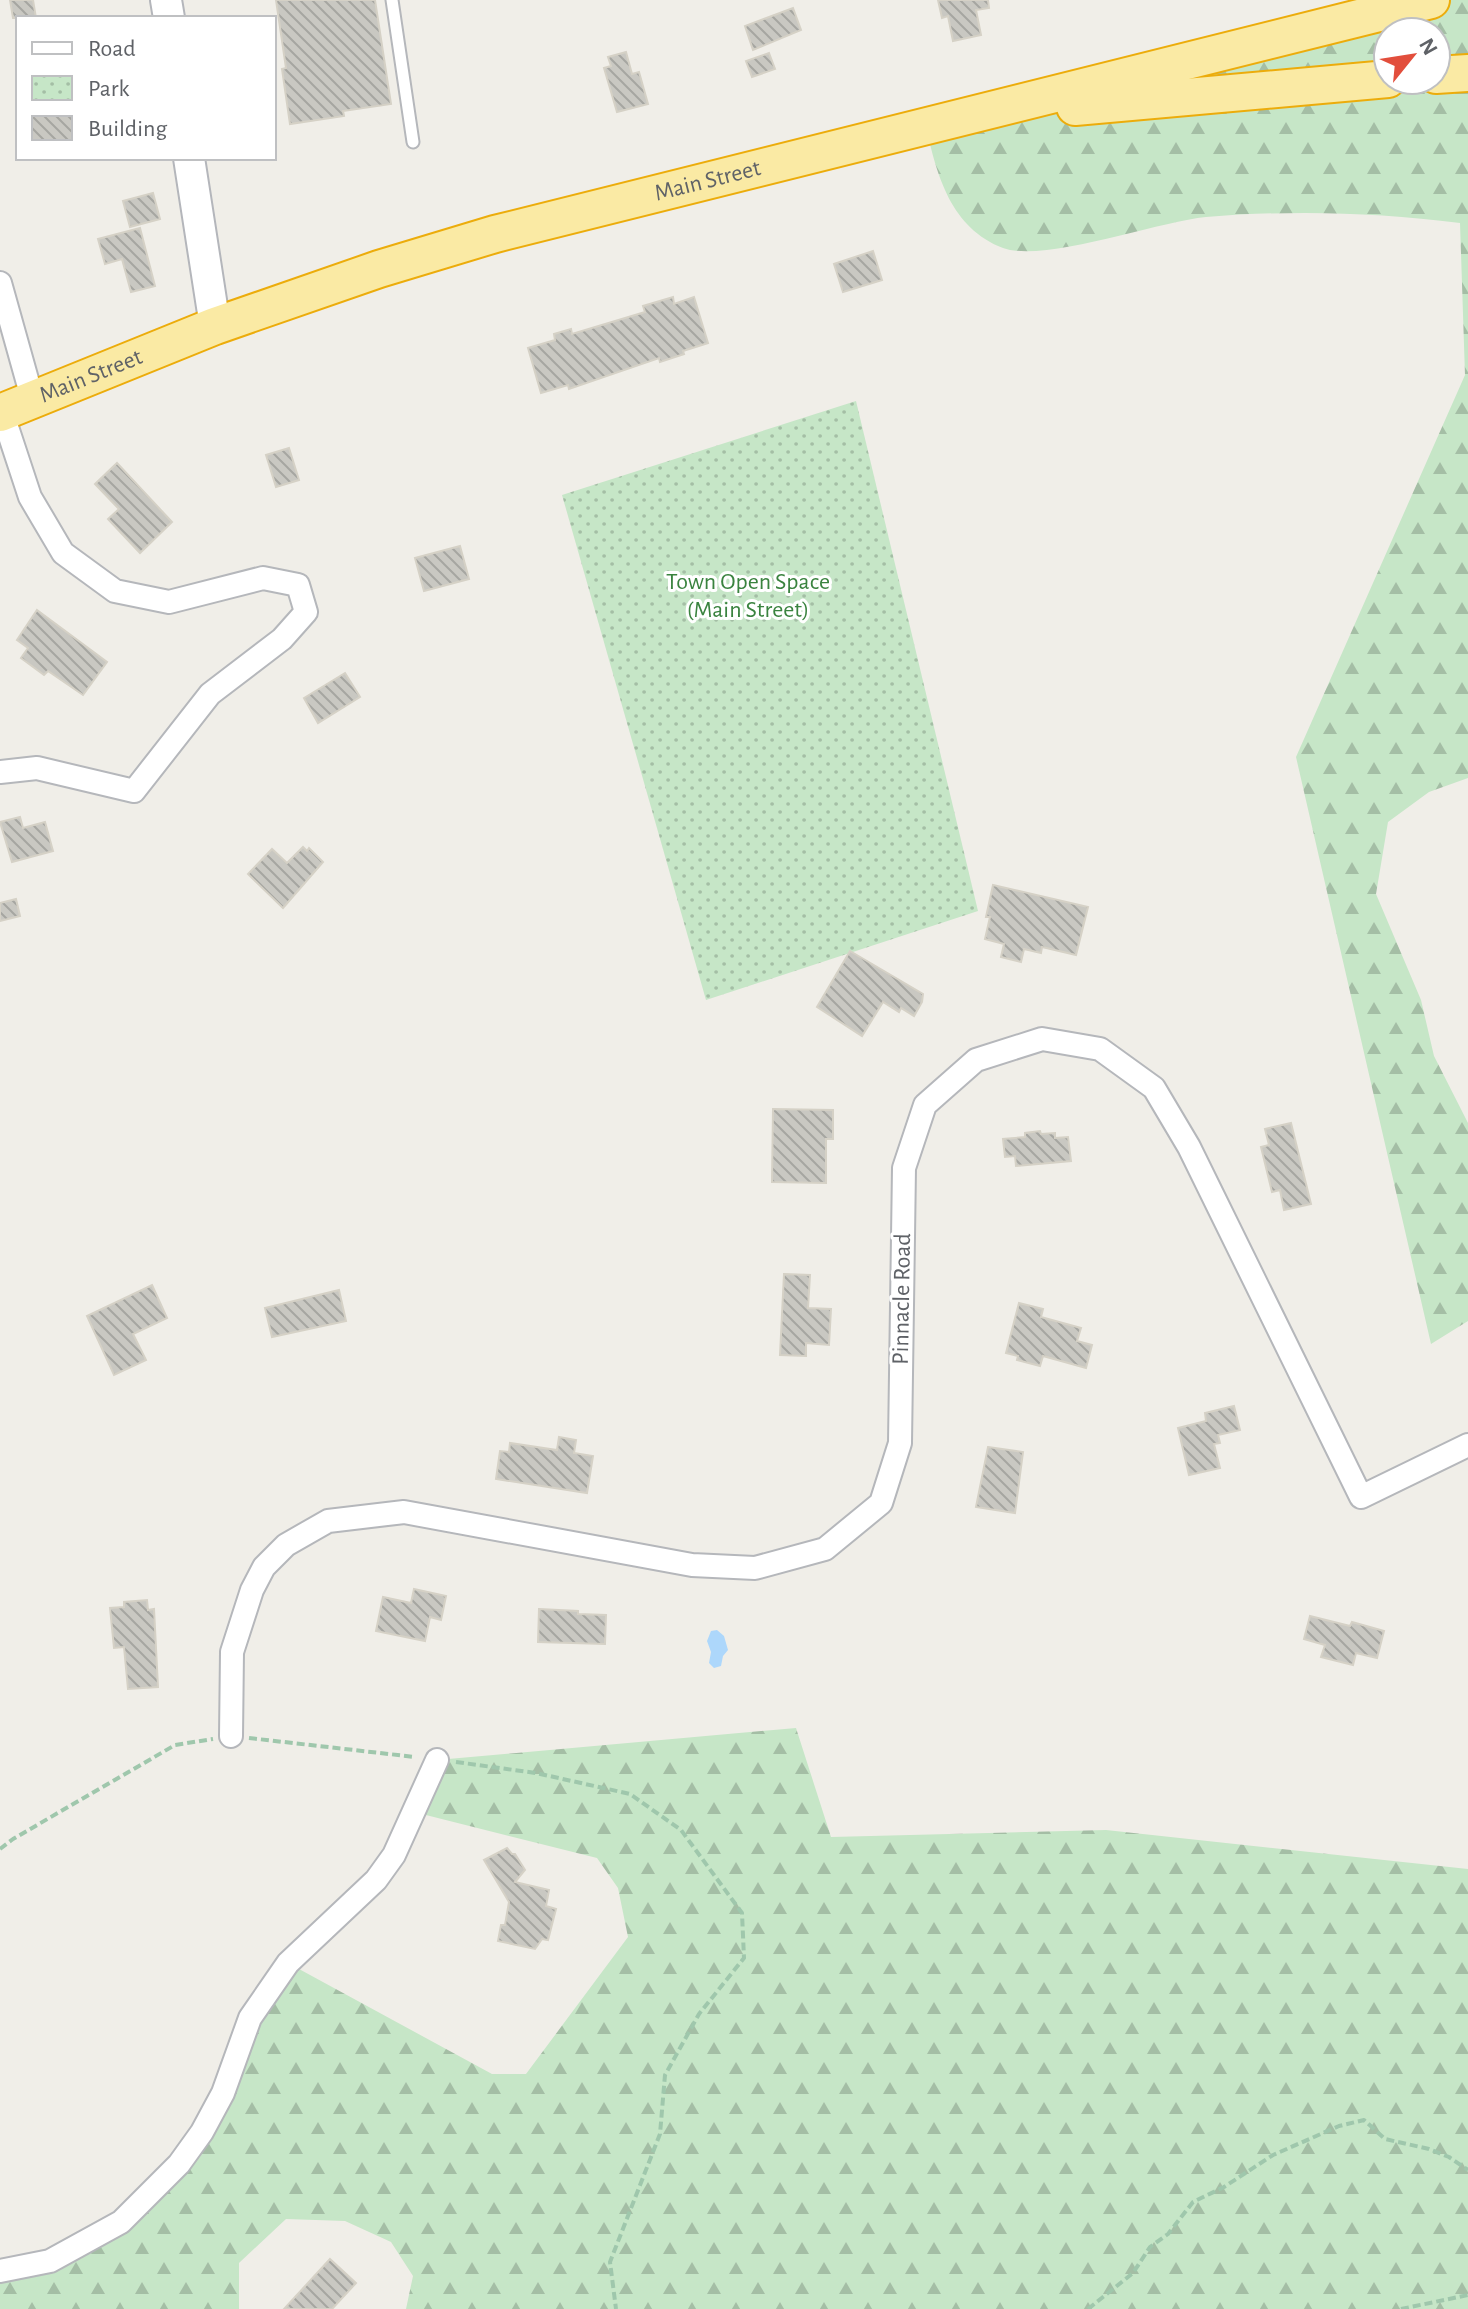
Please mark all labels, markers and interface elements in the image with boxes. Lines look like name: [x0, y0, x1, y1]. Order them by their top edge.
legend: [16, 16, 276, 160]
north arrow: [1372, 16, 1452, 96]
text: N: [1415, 34, 1442, 59]
text: Road: [88, 37, 136, 61]
text: Park: [88, 77, 129, 101]
text: Building: [88, 117, 167, 141]
street label: Main Street: [652, 156, 764, 206]
street label: Main Street: [36, 345, 146, 408]
park label: Town Open Space (Main Street): [666, 570, 830, 622]
street label: Pinnacle Road: [889, 1233, 915, 1365]

